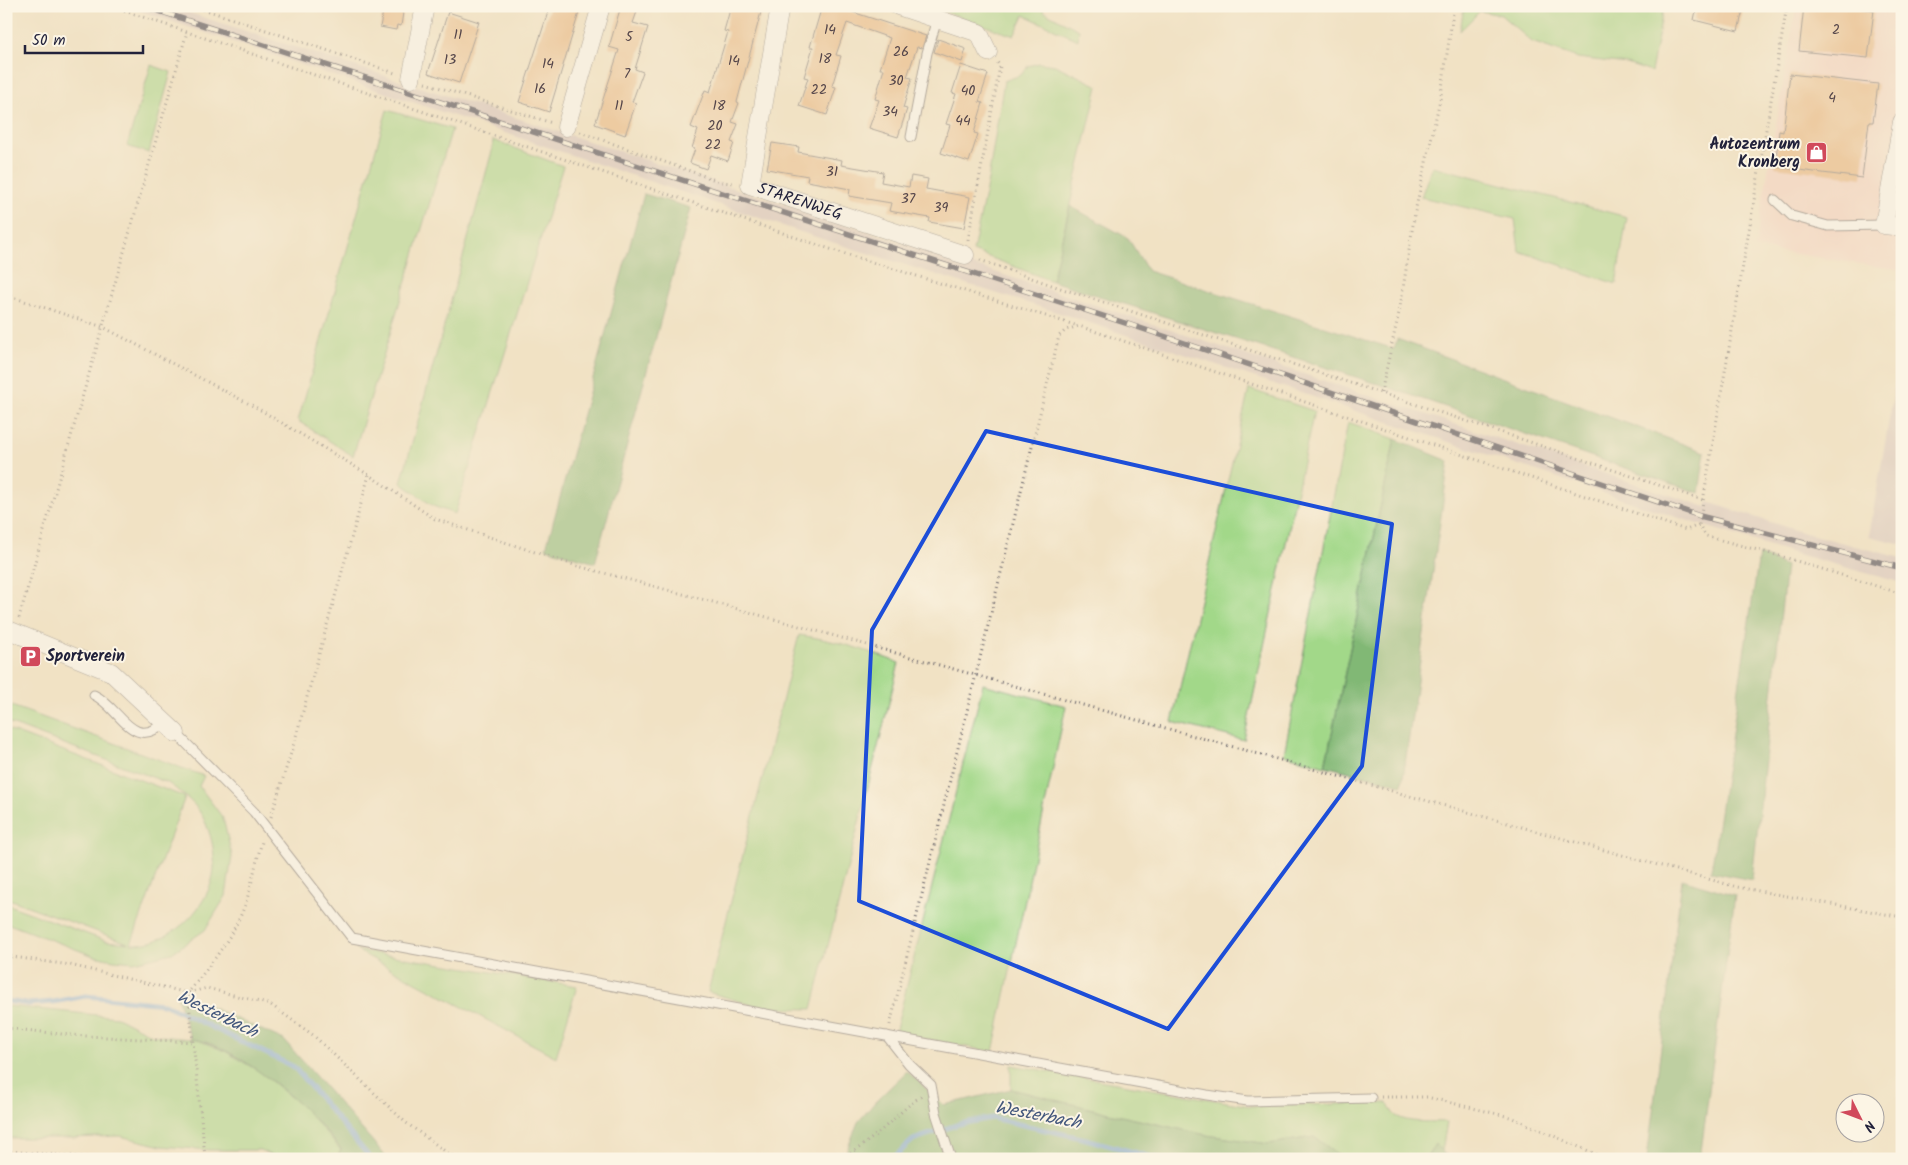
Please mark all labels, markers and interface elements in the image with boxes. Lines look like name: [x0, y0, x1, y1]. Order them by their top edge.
house number: 14: [824, 19, 836, 41]
house number: 2: [1832, 19, 1840, 41]
scale bar: [25, 22, 142, 54]
house number: 11: [454, 24, 462, 46]
house number: 5: [625, 26, 634, 48]
text: 50 m: [32, 29, 66, 53]
house number: 26: [893, 41, 909, 63]
house number: 18: [819, 48, 832, 70]
house number: 13: [444, 49, 456, 71]
house number: 14: [728, 50, 740, 72]
house number: 14: [542, 53, 554, 75]
house number: 7: [624, 63, 631, 85]
house number: 30: [889, 70, 904, 92]
house number: 16: [534, 78, 546, 100]
house number: 22: [811, 79, 827, 101]
house number: 40: [961, 80, 975, 102]
house number: 4: [1828, 87, 1836, 109]
house number: 11: [615, 95, 623, 117]
house number: 18: [713, 95, 726, 117]
house number: 34: [882, 101, 898, 123]
house number: 44: [955, 110, 971, 132]
house number: 20: [707, 115, 723, 137]
place label: Autozentrum Kronberg: [1709, 132, 1800, 175]
house number: 22: [705, 134, 721, 156]
shop icon: Autozentrum Kronberg: [1804, 141, 1828, 165]
house number: 31: [826, 161, 838, 183]
street label: STARENWEG: [754, 176, 846, 227]
house number: 37: [901, 188, 916, 210]
house number: 39: [934, 197, 949, 219]
parking icon: Sportverein: [18, 644, 42, 668]
place label: Sportverein: [46, 644, 125, 669]
water label: Westerbach: [172, 983, 263, 1048]
north arrow: [1836, 1092, 1886, 1142]
water label: Westerbach: [993, 1094, 1085, 1139]
text: N: [1858, 1115, 1880, 1137]

